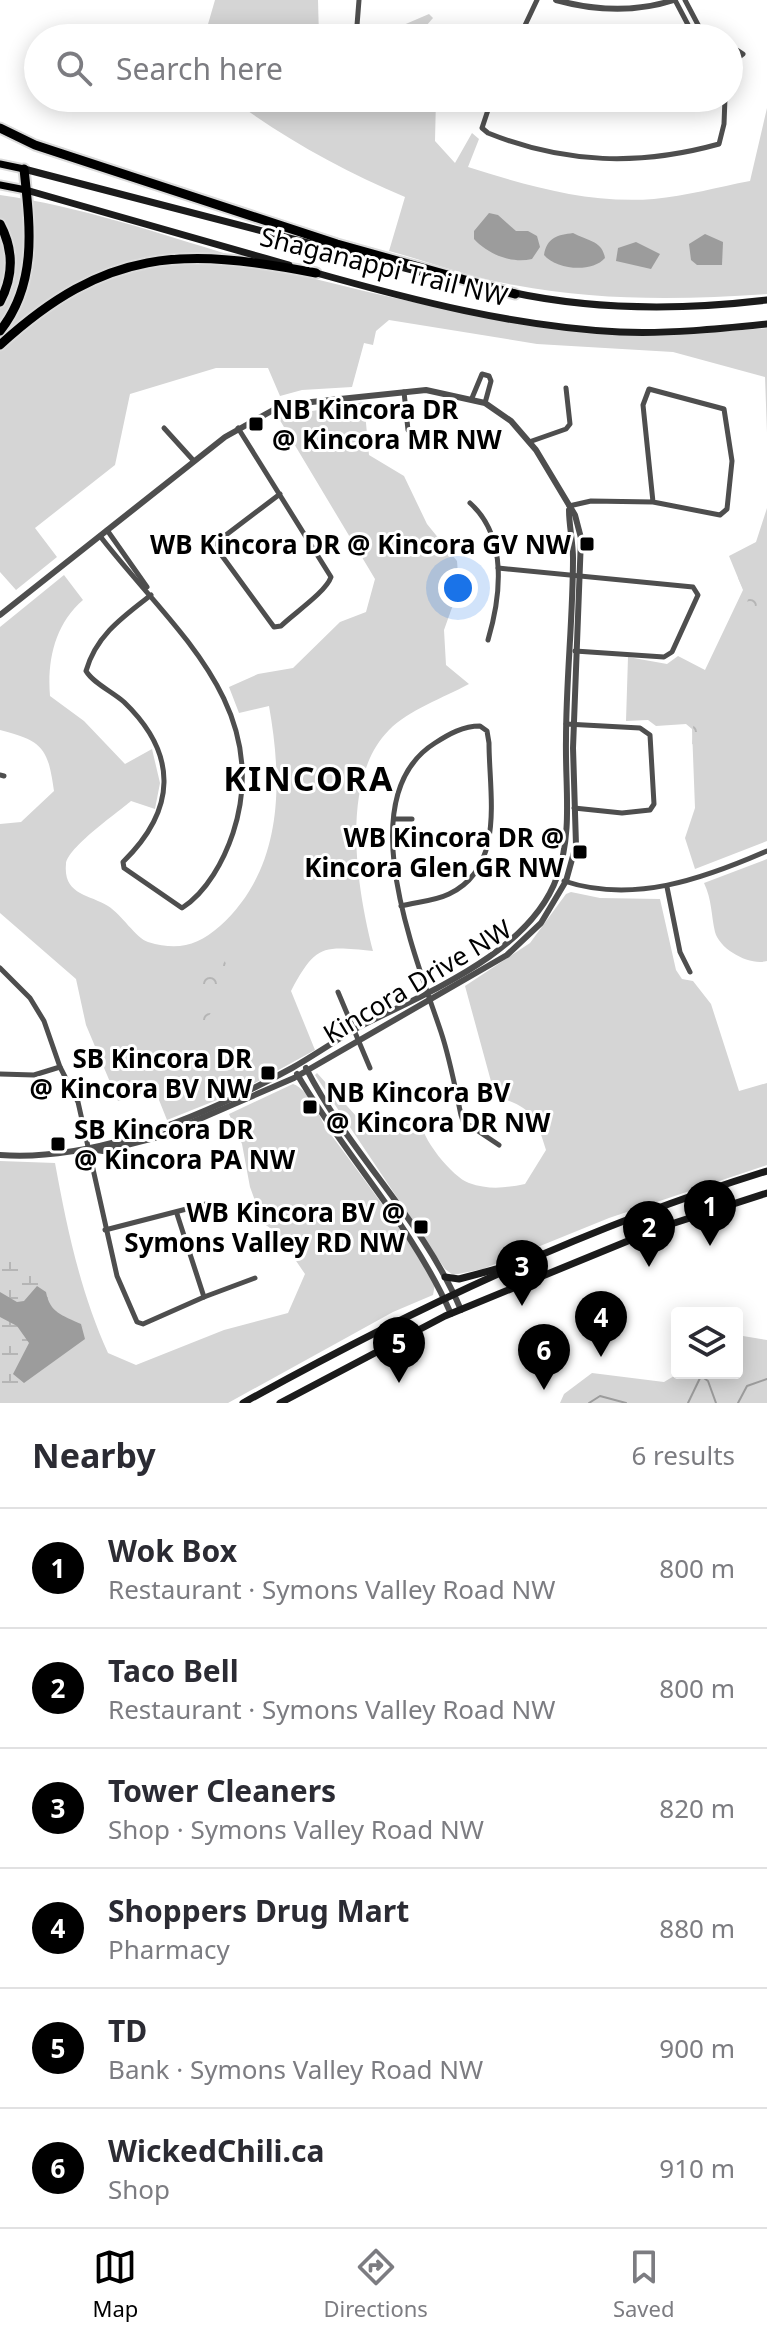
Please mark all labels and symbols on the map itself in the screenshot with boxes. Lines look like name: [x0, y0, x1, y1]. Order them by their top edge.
street label: Shaganappi Trail NW: [257, 218, 511, 314]
place label: NB Kincora DR @ Kincora MR NW: [272, 391, 503, 457]
marker: NB Kincora DR @ Kincora MR NW: [247, 415, 265, 433]
place label: WB Kincora DR @ Kincora GV NW: [150, 526, 572, 562]
marker: WB Kincora DR @ Kincora GV NW: [578, 535, 596, 553]
your location: [438, 568, 478, 608]
district label: KINCORA: [223, 755, 395, 801]
place label: WB Kincora DR @ Kincora Glen GR NW: [304, 819, 565, 885]
marker: WB Kincora DR @ Kincora Glen GR NW: [571, 843, 589, 861]
street label: Kincora Drive NW: [316, 911, 518, 1051]
place label: SB Kincora DR @ Kincora BV NW: [30, 1040, 253, 1106]
marker: SB Kincora DR @ Kincora BV NW: [259, 1064, 277, 1082]
place label: NB Kincora BV @ Kincora DR NW: [326, 1074, 551, 1140]
marker: NB Kincora BV @ Kincora DR NW: [301, 1098, 319, 1116]
place label: SB Kincora DR @ Kincora PA NW: [74, 1111, 296, 1177]
marker: SB Kincora DR @ Kincora PA NW: [49, 1135, 67, 1153]
pin: 1: [684, 1180, 736, 1246]
place label: WB Kincora BV @ Symons Valley RD NW: [124, 1194, 406, 1260]
pin: 2: [623, 1201, 675, 1267]
marker: WB Kincora BV @ Symons Valley RD NW: [412, 1218, 430, 1236]
pin: 3: [496, 1240, 548, 1306]
pin: 4: [575, 1291, 627, 1357]
pin: 5: [373, 1317, 425, 1383]
pin: 6: [518, 1324, 570, 1390]

